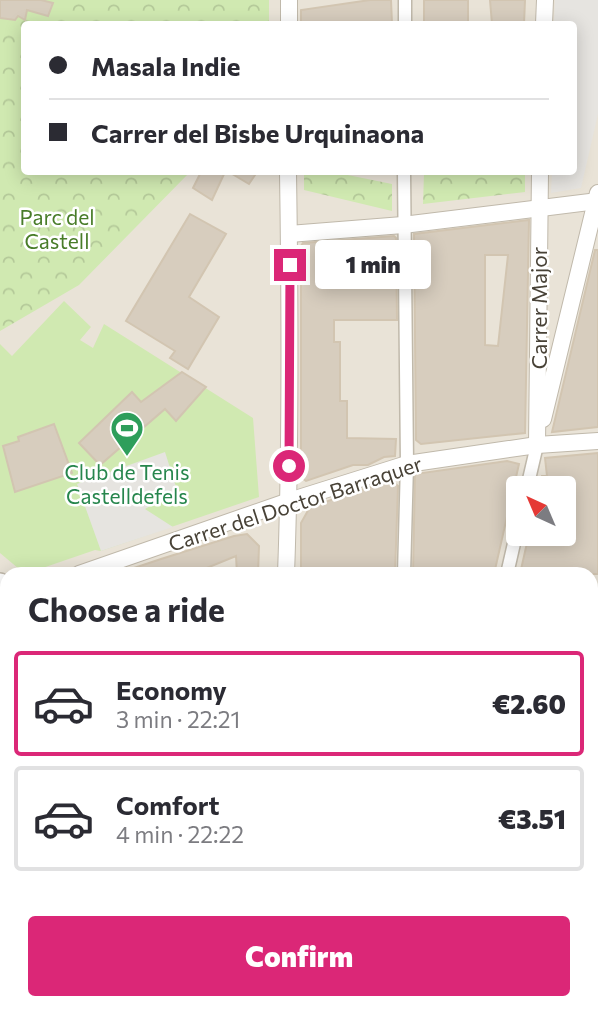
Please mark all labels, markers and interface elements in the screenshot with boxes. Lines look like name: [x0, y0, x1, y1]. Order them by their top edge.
text: Masala Indie: [91, 50, 240, 81]
text: Carrer del Bisbe Urquinaona: [91, 117, 424, 148]
park label: Parc del Castell: [19, 204, 95, 253]
callout: 1 min: [314, 240, 430, 290]
street label: Carrer Major: [526, 247, 551, 369]
route end: [274, 249, 306, 281]
text: 1 min: [345, 250, 401, 278]
sports icon: Club de Tenis Castelldefels: [108, 409, 146, 458]
street label: Carrer del Doctor Barraquer: [165, 450, 425, 556]
route start: [273, 450, 305, 482]
place label: Club de Tenis Castelldefels: [64, 459, 190, 508]
north arrow: [506, 476, 576, 546]
map controls: [506, 476, 576, 546]
text: Choose a ride: [28, 589, 225, 629]
icon: car: [32, 672, 95, 735]
text: Economy: [116, 674, 227, 705]
text: €2.60: [492, 688, 566, 719]
text: 3 min · 22:21: [116, 705, 240, 733]
icon: car: [32, 787, 95, 850]
text: Comfort: [116, 789, 219, 820]
text: €3.51: [498, 803, 566, 834]
text: 4 min · 22:22: [116, 820, 244, 848]
button: Confirm: [28, 916, 570, 996]

